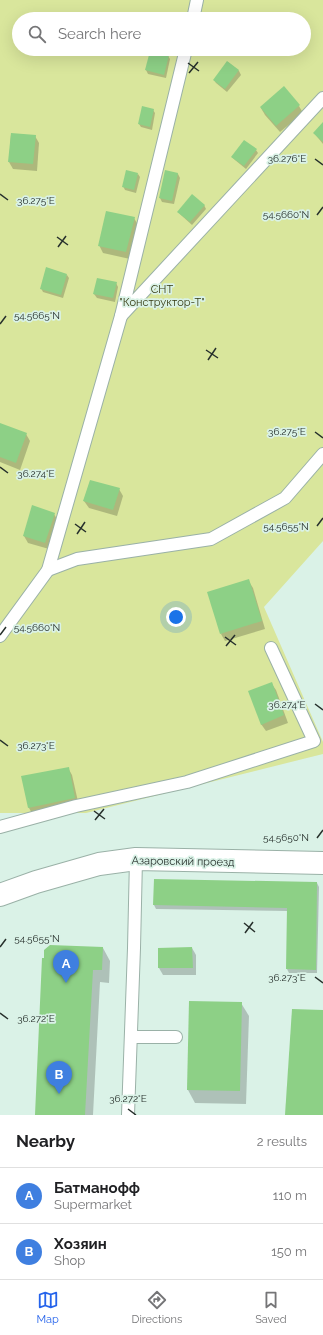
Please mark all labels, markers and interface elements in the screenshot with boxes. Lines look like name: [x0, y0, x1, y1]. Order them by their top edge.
search box: [12, 12, 311, 56]
icon: search: [26, 23, 48, 45]
text: Search here: [58, 25, 141, 43]
text: 36.276°E: [268, 153, 306, 164]
text: 36.275°E: [17, 195, 55, 206]
text: 54.5660°N: [263, 209, 309, 220]
park label: СНТ "Конструктор-Т": [120, 283, 204, 309]
text: 54.5665°N: [14, 310, 60, 321]
text: 36.275°E: [268, 426, 306, 437]
text: 36.274°E: [17, 468, 55, 479]
text: 54.5655°N: [263, 521, 309, 532]
your location: [166, 607, 186, 627]
text: 54.5660°N: [14, 622, 60, 633]
text: 36.274°E: [268, 699, 306, 710]
text: 36.273°E: [17, 740, 55, 751]
text: 54.5650°N: [263, 832, 309, 843]
street label: Азаровский проезд: [131, 854, 235, 869]
text: 54.5655°N: [14, 933, 60, 944]
pin: A: [53, 950, 79, 983]
text: 36.273°E: [268, 972, 306, 983]
text: 36.272°E: [17, 1013, 55, 1024]
pin: B: [46, 1061, 72, 1094]
text: 36.272°E: [109, 1093, 147, 1104]
text: Nearby: [16, 1131, 75, 1151]
text: 2 results: [257, 1134, 307, 1149]
text: Батманофф: [54, 1179, 140, 1197]
text: A: [25, 1188, 33, 1203]
text: 110 m: [273, 1188, 307, 1203]
text: Supermarket: [54, 1197, 132, 1212]
text: Хозяин: [54, 1235, 107, 1253]
text: B: [25, 1244, 33, 1259]
text: 150 m: [271, 1244, 307, 1259]
text: Shop: [54, 1253, 85, 1268]
tab: Map: [36, 1289, 59, 1326]
tab: Directions: [132, 1289, 182, 1326]
tab: Saved: [255, 1289, 287, 1326]

